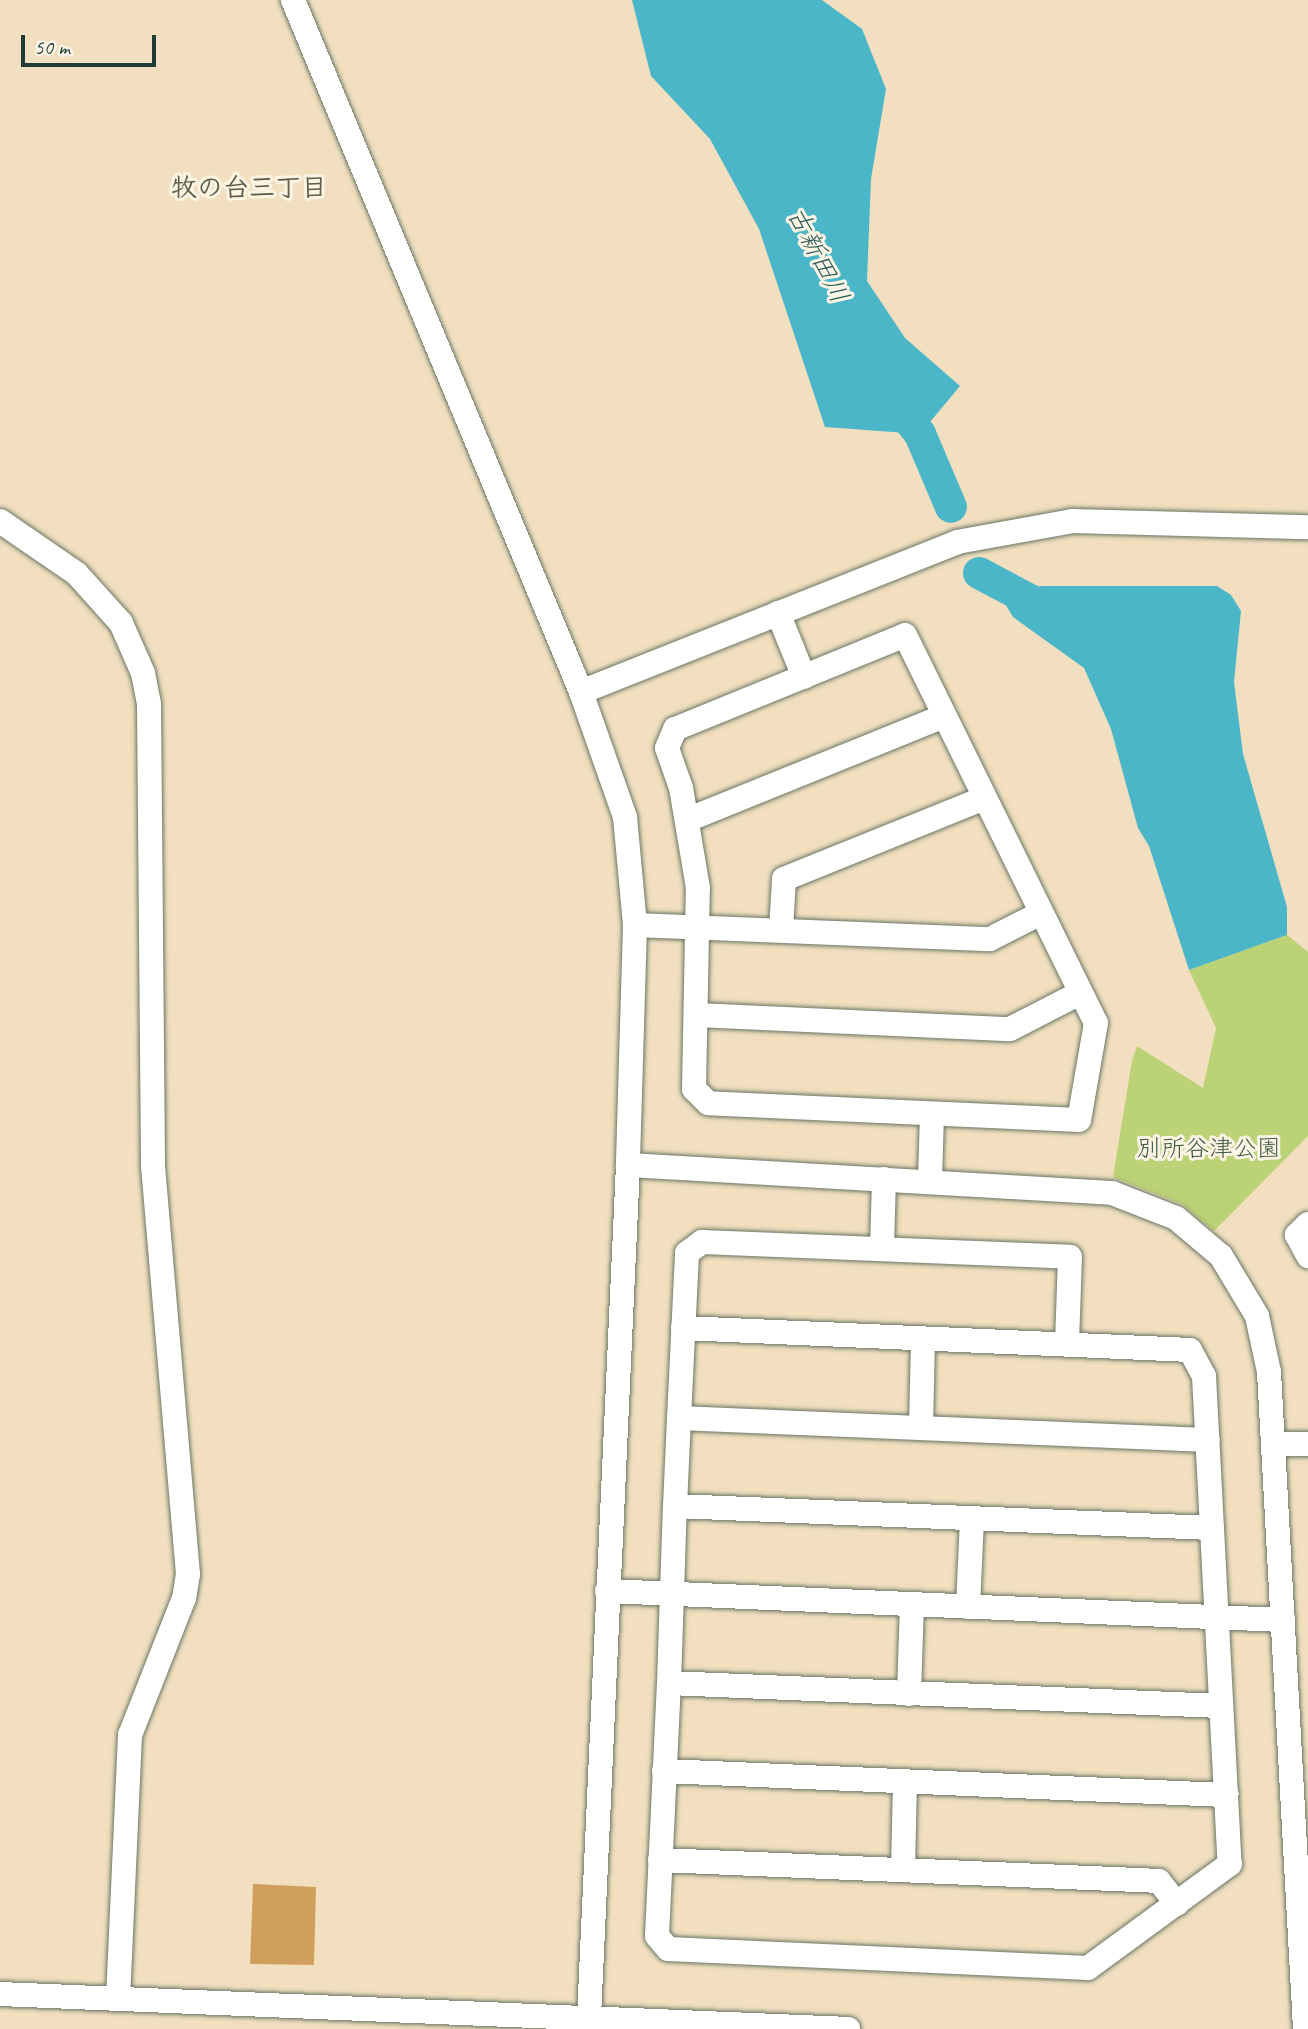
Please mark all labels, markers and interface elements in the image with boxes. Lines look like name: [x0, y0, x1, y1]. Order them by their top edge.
scale bar: [24, 21, 159, 65]
text: 50 m: [34, 34, 70, 60]
district label: 牧の台三丁目: [171, 172, 327, 204]
water label: 古新田川: [780, 202, 856, 308]
park label: 別所谷津公園: [1137, 1135, 1281, 1163]

